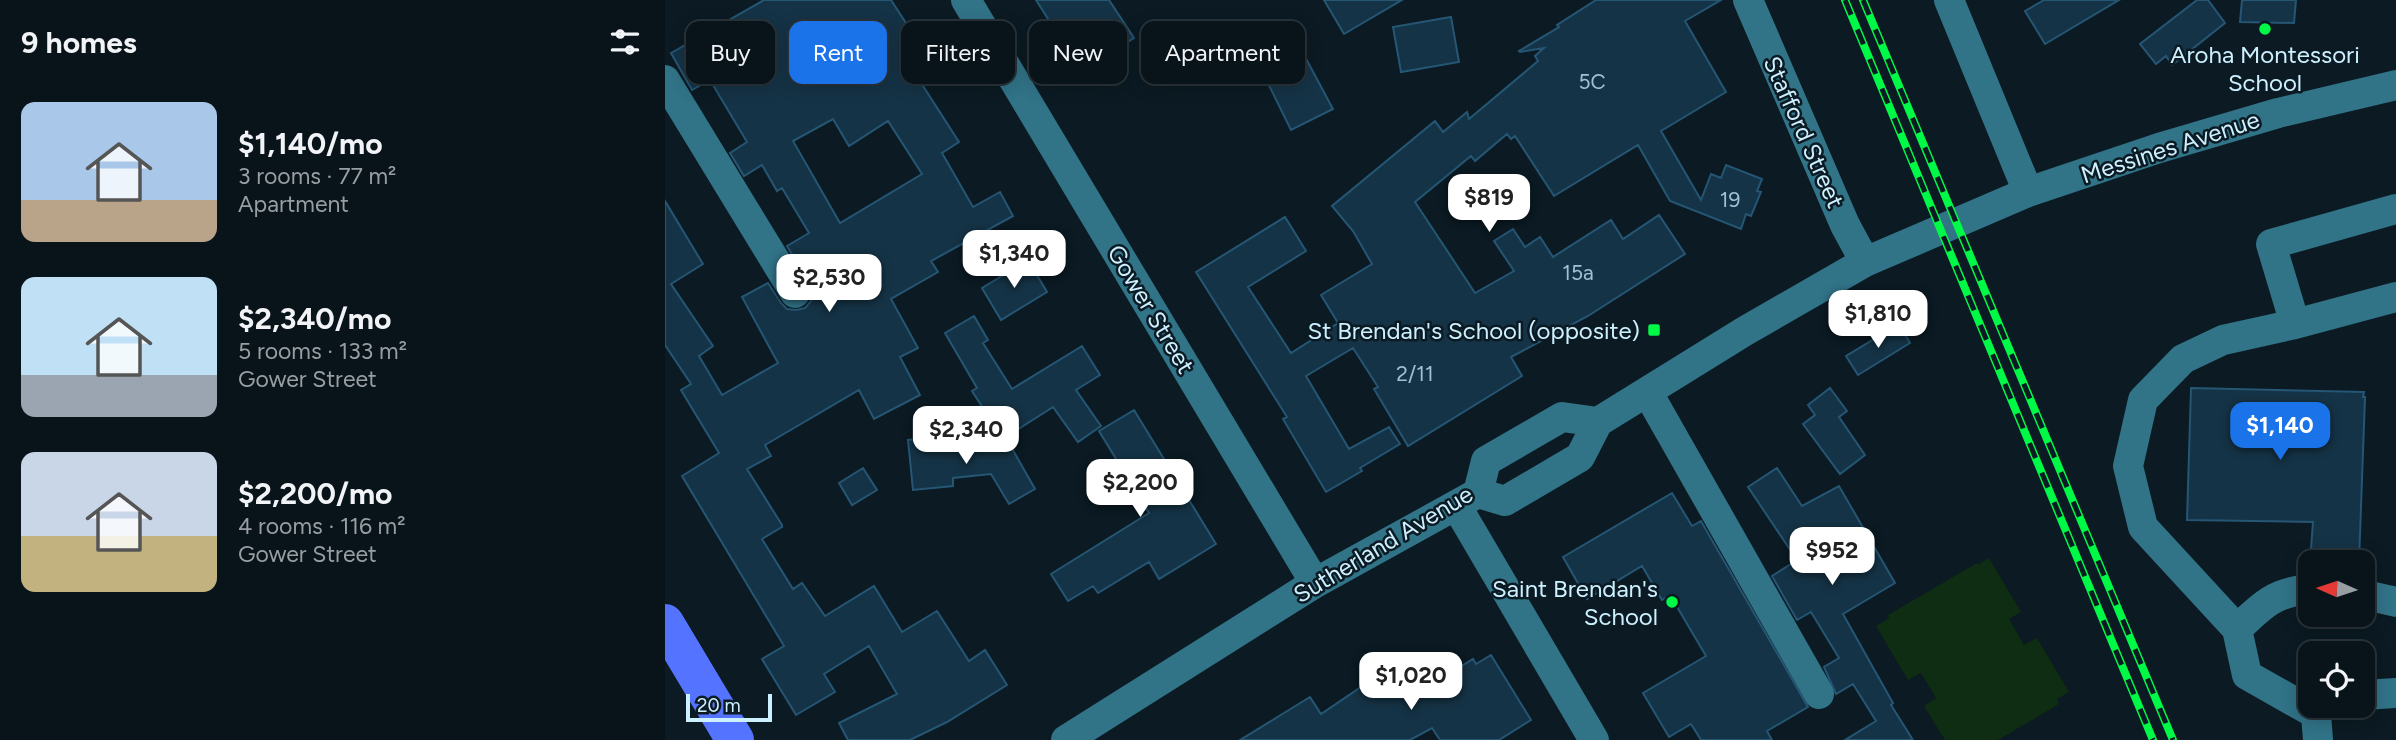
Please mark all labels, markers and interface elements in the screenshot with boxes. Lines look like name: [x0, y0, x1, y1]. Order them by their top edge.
chip: Buy: [686, 21, 775, 84]
chip: Rent: [789, 21, 887, 84]
chip: Filters: [901, 21, 1015, 84]
chip: New: [1029, 21, 1127, 84]
chip: Apartment: [1141, 21, 1305, 84]
marker: Aroha Montessori School: [2257, 21, 2273, 37]
icon: filters: [606, 23, 644, 61]
text: 9 homes: [21, 24, 137, 61]
place label: Aroha Montessori School: [2170, 40, 2360, 97]
street label: Stafford Street: [1758, 52, 1850, 212]
house number: 5C: [1578, 69, 1606, 94]
street label: Messines Avenue: [2077, 104, 2263, 190]
text: $1,140/mo: [238, 125, 383, 162]
icon: home: [77, 130, 161, 214]
text: 3 rooms · 77 m²: [238, 162, 396, 190]
pin: $819: [1448, 174, 1530, 234]
text: $819: [1464, 183, 1514, 211]
house number: 19: [1720, 187, 1740, 212]
text: Apartment: [238, 190, 349, 218]
pin: $1,340: [957, 230, 1071, 290]
text: $1,340: [979, 239, 1049, 267]
street label: Gower Street: [1101, 240, 1201, 378]
pin: $2,530: [772, 254, 886, 314]
house number: 15a: [1562, 260, 1594, 285]
text: $2,530: [792, 263, 866, 291]
pin: $1,810: [1821, 290, 1935, 350]
text: $1,810: [1844, 299, 1912, 327]
text: $2,340/mo: [238, 300, 391, 337]
icon: home: [77, 305, 161, 389]
place label: St Brendan's School (opposite): [1307, 316, 1640, 345]
marker: St Brendan's School (opposite): [1646, 322, 1662, 338]
text: 5 rooms · 133 m²: [238, 337, 407, 365]
house number: 2/11: [1396, 361, 1434, 386]
text: Gower Street: [238, 365, 377, 393]
pin: $1,140: [2223, 402, 2337, 462]
pin: $2,340: [909, 406, 1023, 466]
text: $1,140: [2246, 411, 2314, 439]
text: $2,340: [929, 415, 1003, 443]
pin: $2,200: [1083, 460, 1197, 519]
text: $2,200: [1102, 468, 1178, 496]
text: $2,200/mo: [238, 475, 393, 512]
street label: Sutherland Avenue: [1288, 479, 1478, 609]
icon: home: [77, 480, 161, 564]
text: 4 rooms · 116 m²: [238, 512, 406, 540]
pin: $952: [1791, 528, 1873, 587]
text: $952: [1806, 536, 1858, 564]
text: Gower Street: [238, 540, 377, 568]
north arrow: [2298, 550, 2375, 626]
map controls: [2298, 550, 2375, 718]
place label: Saint Brendan's School: [1492, 574, 1658, 631]
marker: Saint Brendan's School: [1664, 594, 1680, 610]
button: locate: [2298, 641, 2375, 718]
pin: $1,020: [1354, 652, 1468, 712]
text: $1,020: [1375, 661, 1447, 689]
scale bar: [686, 691, 772, 723]
text: 20 m: [697, 694, 741, 717]

